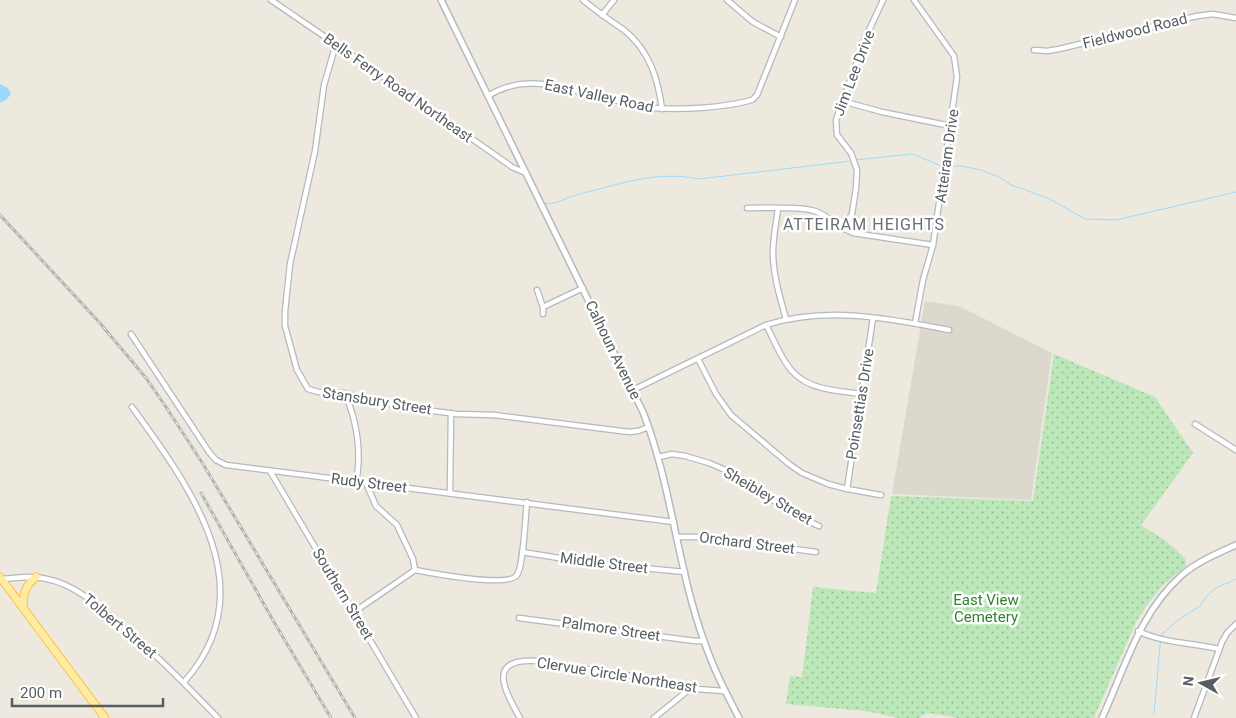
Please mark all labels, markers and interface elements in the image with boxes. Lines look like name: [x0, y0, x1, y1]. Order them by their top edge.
street label: Fieldwood Road: [1081, 9, 1189, 53]
street label: Jim Lee Drive: [829, 28, 879, 118]
street label: Bells Ferry Road Northeast: [320, 30, 476, 146]
street label: East Valley Road: [543, 76, 655, 116]
street label: Atteiram Drive: [932, 108, 963, 204]
district label: ATTEIRAM HEIGHTS: [783, 215, 945, 234]
street label: Calhoun Avenue: [581, 298, 645, 402]
street label: Poinsettias Drive: [842, 347, 878, 461]
street label: Stansbury Street: [321, 383, 433, 419]
street label: Sheibley Street: [721, 463, 815, 529]
street label: Rudy Street: [330, 469, 408, 497]
street label: Orchard Street: [698, 528, 796, 558]
street label: Southern Street: [309, 545, 377, 643]
street label: Middle Street: [559, 549, 649, 577]
street label: Tolbert Street: [80, 590, 160, 662]
park label: East View Cemetery: [953, 591, 1019, 626]
street label: Palmore Street: [561, 613, 661, 645]
street label: Clervue Circle Northeast: [536, 653, 698, 697]
north arrow: [1176, 658, 1226, 708]
text: N: [1180, 675, 1197, 687]
scale bar: [12, 676, 164, 708]
text: 200 m: [20, 684, 62, 702]

